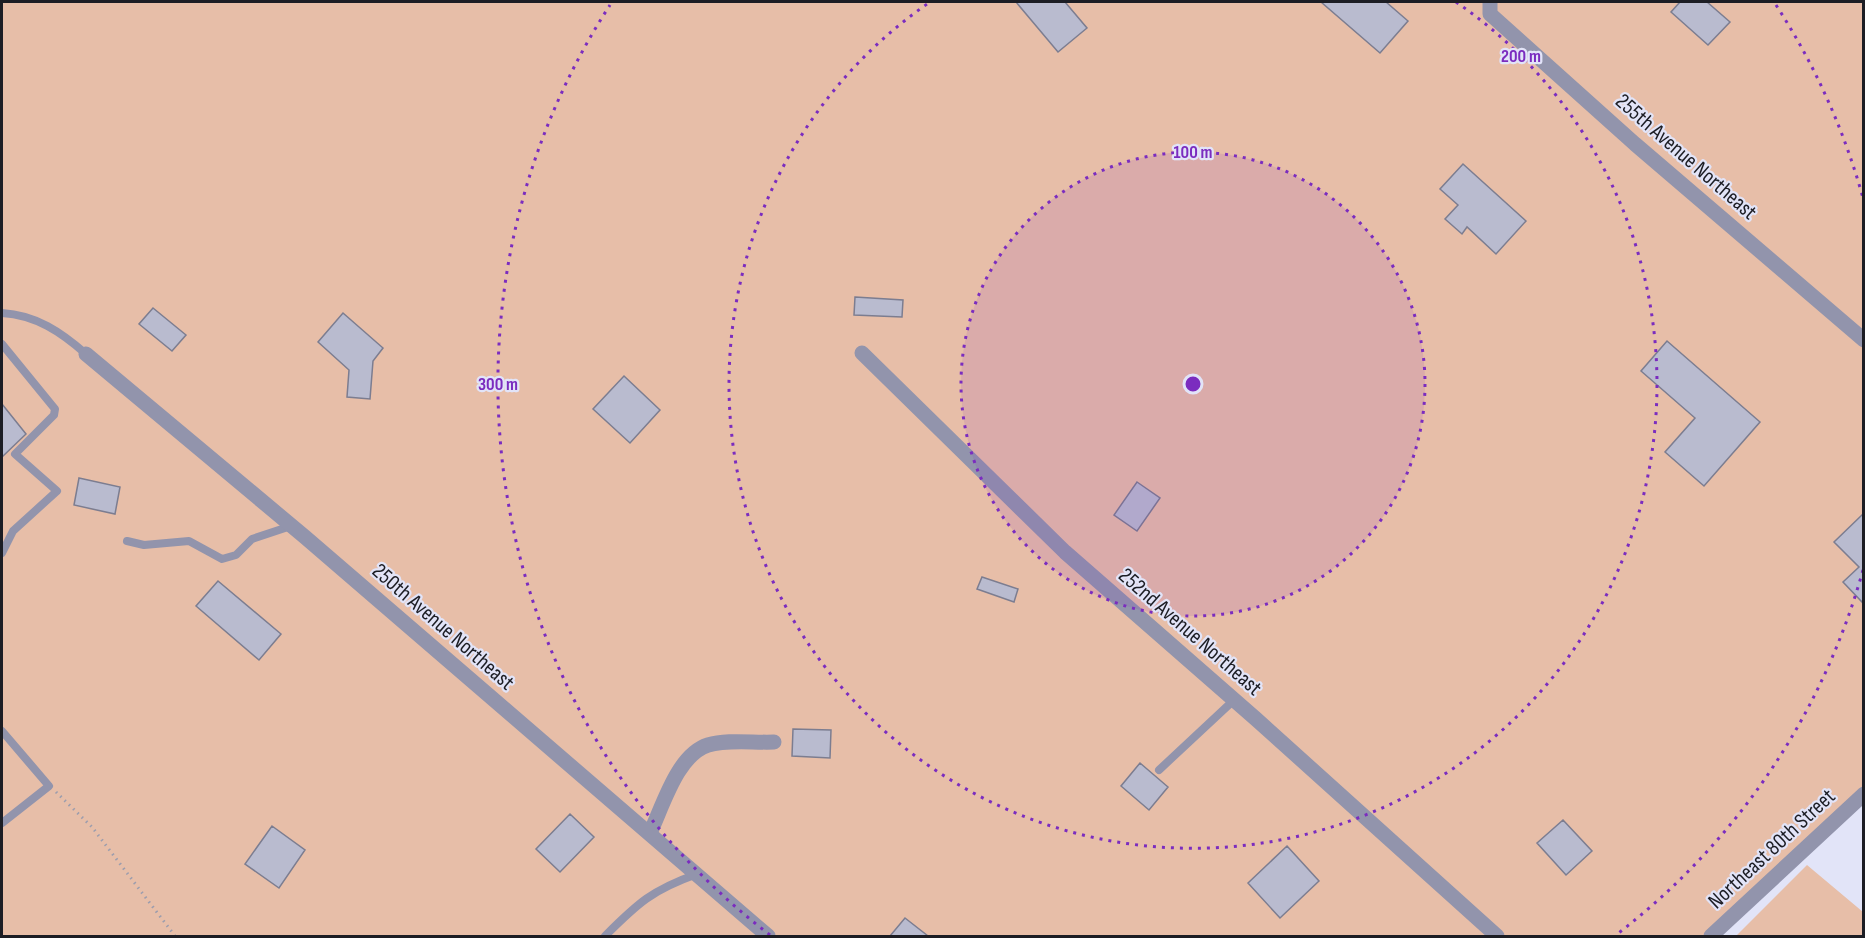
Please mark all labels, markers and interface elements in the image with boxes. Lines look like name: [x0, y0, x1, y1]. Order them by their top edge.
text: 200 m: [1501, 46, 1541, 67]
street label: 255th Avenue Northeast: [1610, 88, 1762, 226]
text: 100 m: [1174, 142, 1213, 163]
text: 300 m: [478, 374, 518, 395]
centre of rings: [1183, 374, 1203, 394]
street label: 250th Avenue Northeast: [366, 558, 520, 696]
street label: 252nd Avenue Northeast: [1113, 562, 1267, 702]
street label: Northeast 80th Street: [1703, 783, 1841, 915]

